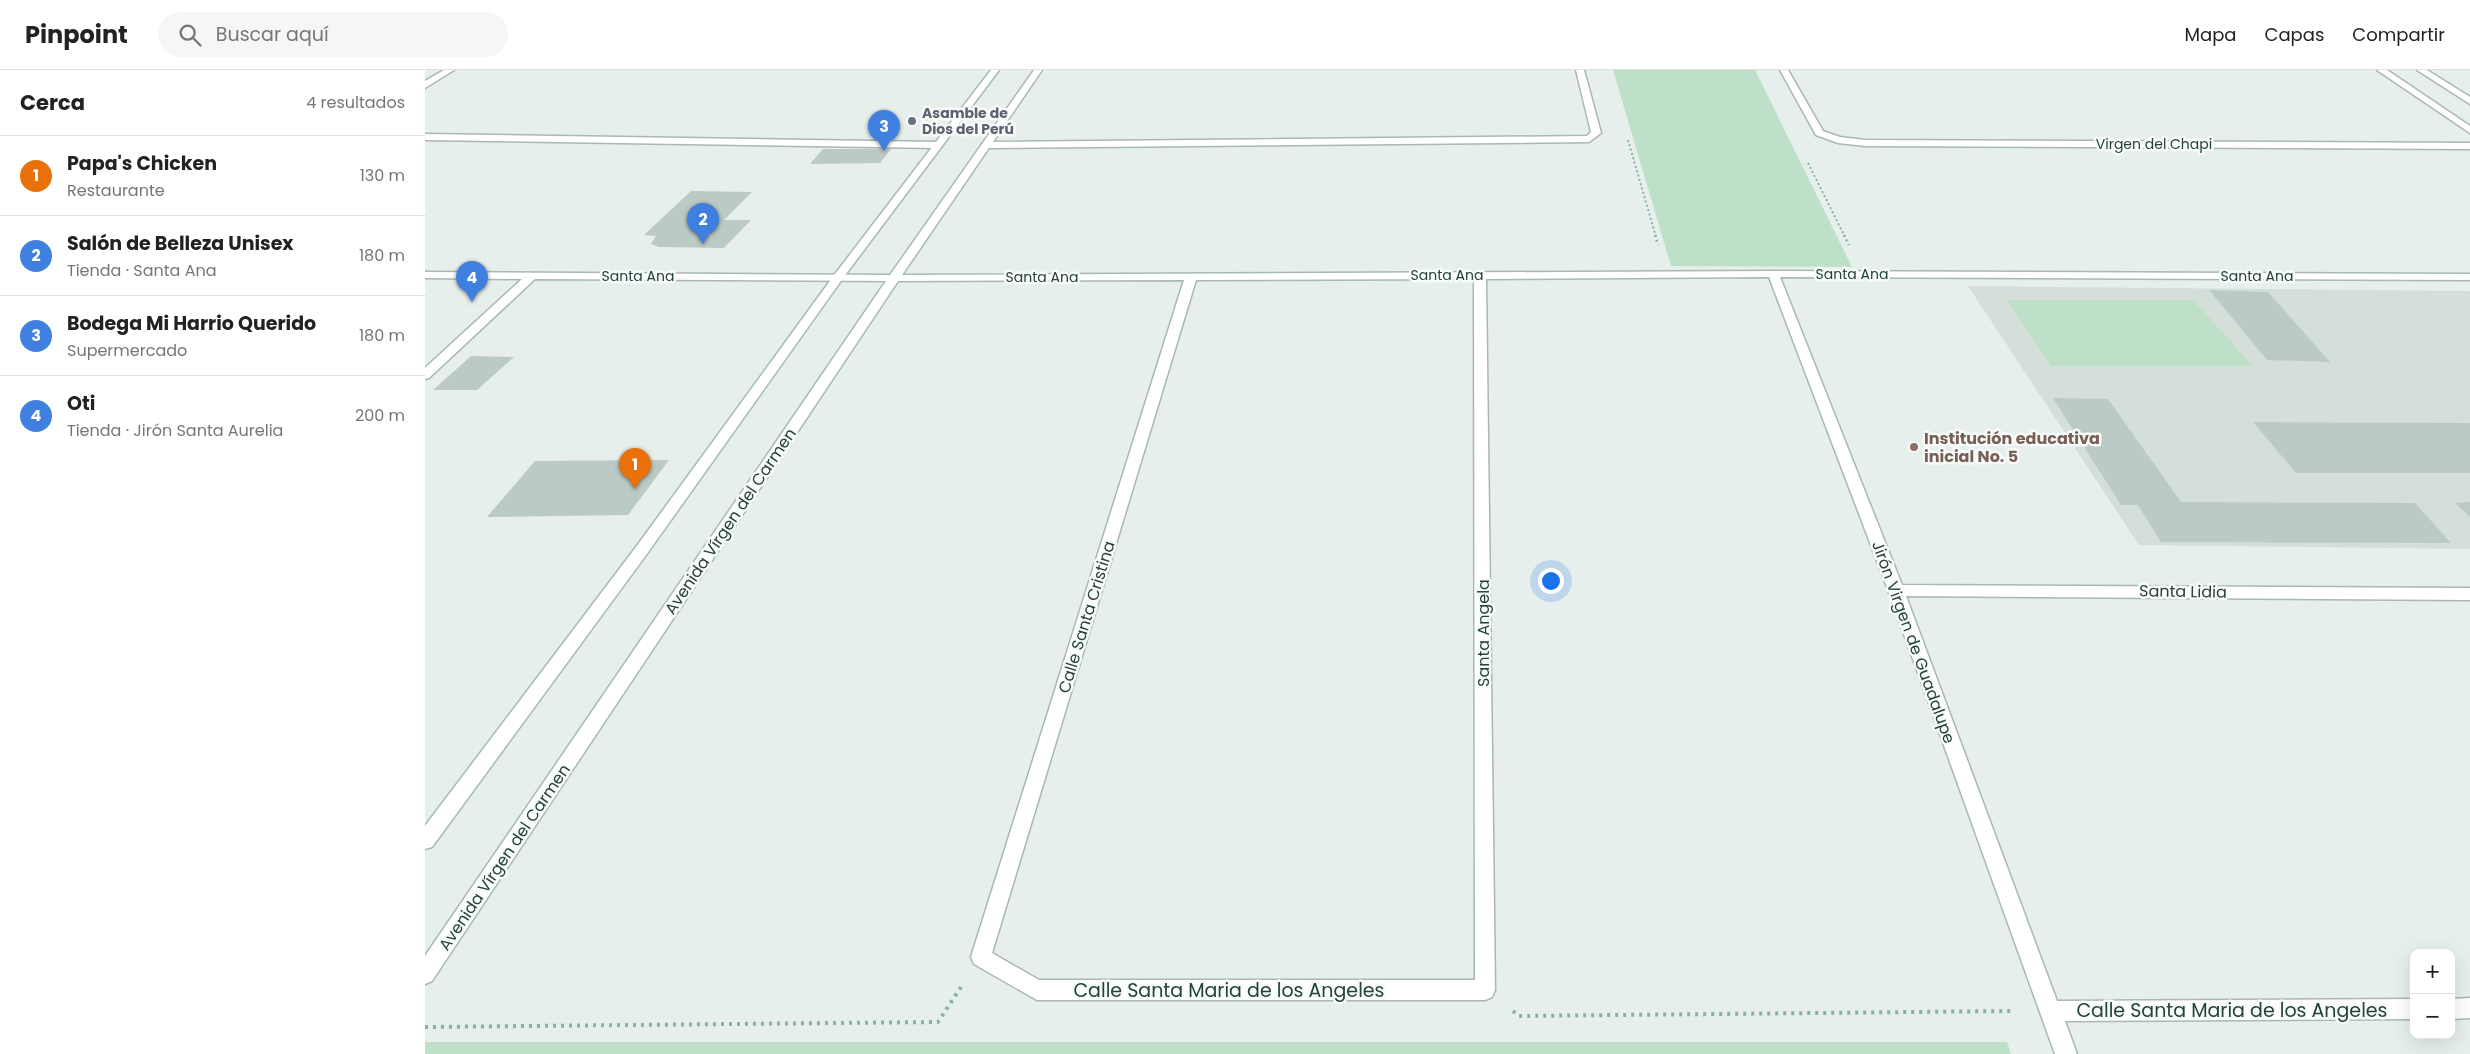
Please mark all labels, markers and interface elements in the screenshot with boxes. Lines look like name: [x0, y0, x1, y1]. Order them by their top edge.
search box: [158, 12, 508, 57]
text: Pinpoint: [25, 18, 128, 51]
icon: search: [176, 21, 204, 49]
text: Buscar aquí: [216, 21, 329, 48]
text: Mapa: [2184, 22, 2237, 47]
text: Capas: [2265, 22, 2324, 47]
text: Compartir: [2352, 22, 2445, 47]
text: Cerca: [20, 88, 85, 117]
text: 4 resultados: [306, 91, 405, 114]
place label: Asamble de Dios del Perú: [922, 103, 1014, 139]
pin: 3: [868, 110, 900, 151]
marker: Asamble de Dios del Perú: [906, 115, 918, 127]
street label: Virgen del Chapi: [2096, 134, 2212, 154]
text: Papa's Chicken: [67, 150, 217, 177]
text: 1: [33, 164, 39, 187]
text: 130 m: [360, 164, 405, 187]
text: Restaurante: [67, 179, 165, 202]
pin: 2: [687, 203, 719, 244]
text: Salón de Belleza Unisex: [67, 230, 294, 257]
text: 2: [31, 244, 41, 267]
text: 180 m: [359, 244, 405, 267]
text: Tienda · Santa Ana: [67, 259, 217, 282]
pin: 4: [456, 261, 488, 302]
street label: Santa Ana: [1816, 264, 1888, 284]
street label: Santa Ana: [1411, 265, 1483, 285]
street label: Santa Ana: [602, 266, 674, 286]
street label: Santa Ana: [2221, 266, 2293, 286]
street label: Santa Ana: [1006, 267, 1078, 287]
text: Bodega Mi Harrio Querido: [67, 310, 316, 337]
text: 3: [31, 324, 41, 347]
text: 180 m: [359, 324, 405, 347]
text: Supermercado: [67, 339, 187, 362]
text: Oti: [67, 390, 95, 417]
text: 4: [31, 404, 41, 427]
text: 200 m: [355, 404, 405, 427]
text: Tienda · Jirón Santa Aurelia: [67, 419, 283, 442]
street label: Avenida Vírgen del Carmen: [659, 423, 802, 619]
place label: Institución educativa inicial No. 5: [1924, 427, 2100, 468]
marker: Institución educativa inicial No. 5: [1908, 441, 1920, 453]
pin: 1: [619, 448, 651, 489]
street label: Calle Santa Cristina: [1052, 538, 1121, 696]
street label: Jirón Virgen de Guadalupe: [1866, 538, 1961, 747]
your location: [1538, 568, 1564, 594]
street label: Santa Angela: [1472, 579, 1495, 687]
street label: Santa Lidia: [2139, 579, 2227, 604]
street label: Avenida Vírgen del Carmen: [433, 759, 576, 955]
map controls: [2410, 949, 2455, 1039]
button: +: [2410, 949, 2455, 994]
street label: Calle Santa Maria de los Angeles: [1073, 977, 1385, 1004]
button: −: [2410, 994, 2455, 1039]
street label: Calle Santa Maria de los Angeles: [2076, 997, 2388, 1024]

